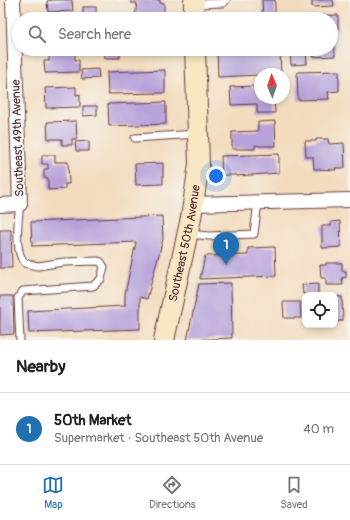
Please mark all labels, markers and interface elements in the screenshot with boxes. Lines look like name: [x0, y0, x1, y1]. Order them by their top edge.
search box: [12, 12, 338, 56]
icon: search: [26, 23, 48, 45]
text: Search here: [58, 25, 131, 44]
north arrow: [254, 68, 290, 104]
street label: Southeast 49th Avenue: [8, 79, 28, 197]
your location: [206, 166, 226, 186]
street label: Southeast 50th Avenue: [165, 184, 203, 303]
pin: 1: [213, 232, 239, 265]
map controls: [302, 292, 338, 328]
button: locate: [302, 292, 338, 328]
text: Nearby: [16, 356, 65, 377]
text: 50th Market: [54, 411, 132, 430]
text: 1: [26, 421, 32, 437]
text: 40 m: [303, 421, 334, 437]
text: Supermarket · Southeast 50th Avenue: [54, 430, 263, 446]
tab: Map: [42, 474, 64, 511]
tab: Directions: [149, 474, 196, 511]
tab: Saved: [280, 474, 308, 511]

